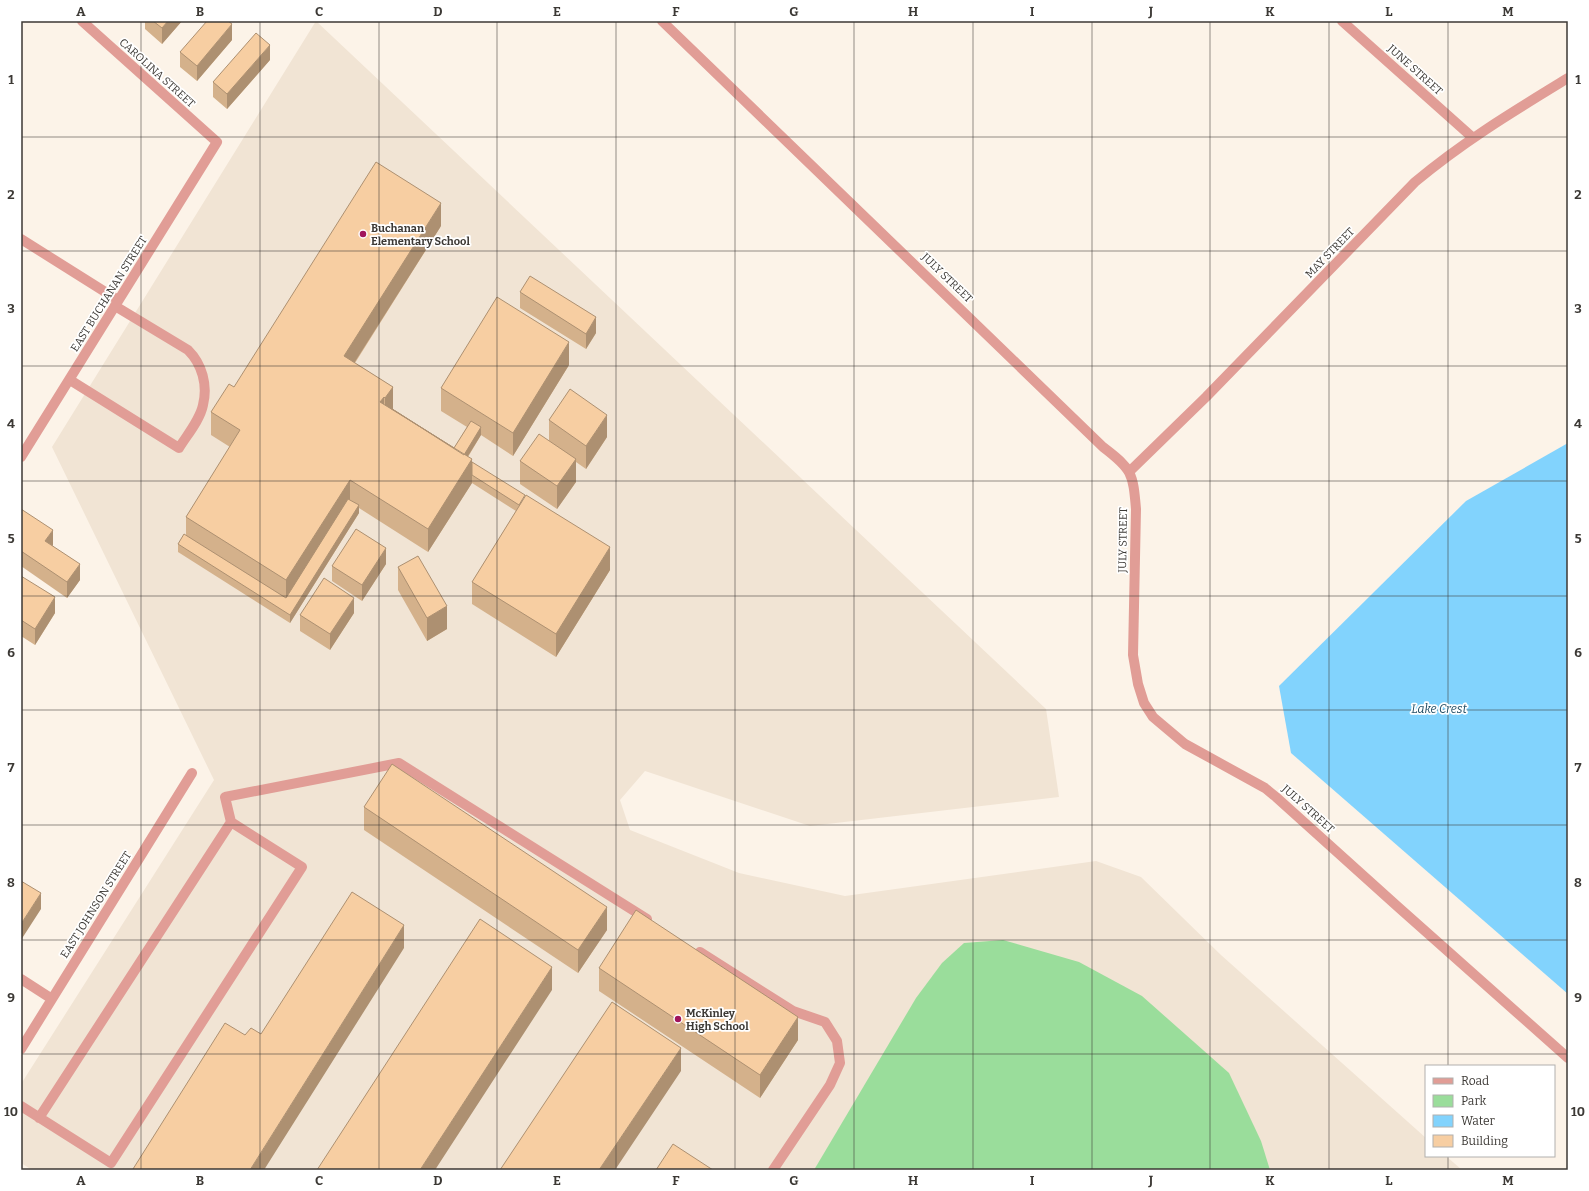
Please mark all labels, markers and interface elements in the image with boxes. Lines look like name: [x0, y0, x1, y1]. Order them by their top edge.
text: A: [76, 4, 86, 19]
text: B: [196, 4, 204, 19]
text: C: [315, 4, 323, 19]
text: D: [433, 4, 443, 19]
text: E: [553, 4, 561, 19]
text: F: [672, 4, 680, 19]
text: G: [789, 4, 799, 19]
text: H: [908, 4, 918, 19]
text: I: [1030, 4, 1035, 19]
text: J: [1148, 4, 1154, 19]
text: K: [1265, 4, 1275, 19]
text: L: [1385, 4, 1393, 19]
text: M: [1502, 4, 1514, 19]
street label: CAROLINA STREET: [117, 36, 198, 111]
street label: JUNE STREET: [1384, 41, 1445, 98]
text: 1: [8, 72, 14, 87]
text: 1: [1575, 72, 1581, 87]
text: 2: [7, 187, 15, 202]
text: 2: [1574, 187, 1582, 202]
place label: Buchanan Elementary School: [371, 222, 470, 248]
street label: MAY STREET: [1303, 225, 1358, 281]
marker: Buchanan Elementary School: [358, 229, 368, 239]
street label: EAST BUCHANAN STREET: [68, 233, 150, 354]
street label: JULY STREET: [918, 250, 975, 306]
text: 3: [7, 301, 15, 316]
text: 3: [1574, 301, 1582, 316]
text: 4: [7, 416, 15, 431]
text: 4: [1574, 416, 1582, 431]
street label: JULY STREET: [1116, 507, 1130, 574]
text: 5: [7, 531, 15, 546]
text: 5: [1574, 531, 1582, 546]
text: 6: [7, 645, 15, 660]
text: 6: [1574, 645, 1582, 660]
water label: Lake Crest: [1411, 702, 1467, 716]
text: 7: [8, 760, 15, 775]
text: 7: [1575, 760, 1582, 775]
street label: JULY STREET: [1279, 782, 1337, 836]
street label: EAST JOHNSON STREET: [58, 849, 134, 961]
text: 8: [7, 875, 15, 890]
text: 8: [1574, 875, 1582, 890]
text: 9: [7, 990, 15, 1005]
text: 9: [1574, 990, 1582, 1005]
place label: McKinley High School: [686, 1007, 749, 1033]
marker: McKinley High School: [673, 1014, 683, 1024]
legend: [1425, 1065, 1555, 1157]
text: Road: [1461, 1074, 1489, 1088]
text: Park: [1461, 1094, 1487, 1108]
text: 10: [4, 1104, 18, 1119]
text: 10: [1571, 1104, 1585, 1119]
text: Water: [1461, 1114, 1496, 1128]
text: Building: [1461, 1134, 1508, 1148]
text: A: [76, 1173, 86, 1188]
text: B: [196, 1173, 204, 1188]
text: C: [315, 1173, 323, 1188]
text: D: [433, 1173, 443, 1188]
text: E: [553, 1173, 561, 1188]
text: F: [672, 1173, 680, 1188]
text: G: [789, 1173, 799, 1188]
text: H: [908, 1173, 918, 1188]
text: I: [1030, 1173, 1035, 1188]
text: J: [1148, 1173, 1154, 1188]
text: K: [1265, 1173, 1275, 1188]
text: L: [1385, 1173, 1393, 1188]
text: M: [1502, 1173, 1514, 1188]

